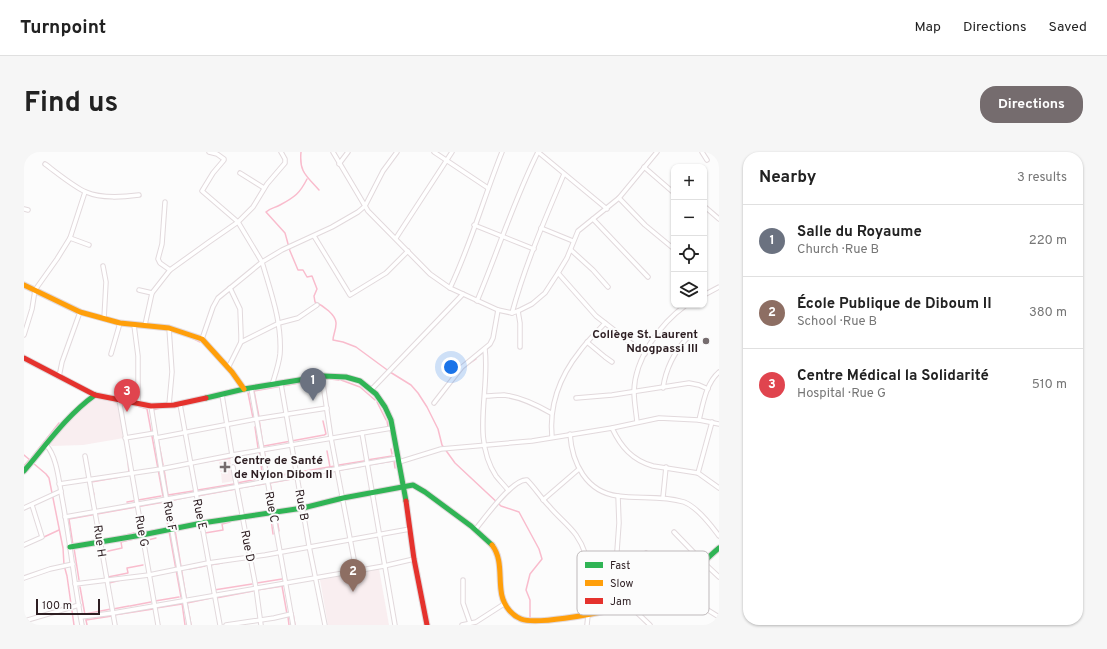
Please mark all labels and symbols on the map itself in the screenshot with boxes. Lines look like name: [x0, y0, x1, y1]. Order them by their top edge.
place label: Collège St. Laurent Ndogpassi III: [592, 327, 698, 357]
marker: Collège St. Laurent Ndogpassi III: [701, 336, 711, 346]
your location: [441, 357, 461, 377]
pin: 1: [300, 368, 326, 401]
pin: 3: [114, 379, 140, 412]
place label: Centre de Santé de Nylon Dibom II: [234, 453, 333, 483]
marker: Centre de Santé de Nylon Dibom II: [219, 461, 231, 473]
street label: Rue B: [290, 488, 312, 522]
street label: Rue C: [260, 490, 282, 524]
street label: Rue E: [188, 497, 210, 531]
street label: Rue F: [158, 500, 180, 533]
street label: Rue G: [130, 514, 152, 548]
street label: Rue H: [89, 524, 109, 558]
street label: Rue D: [236, 529, 258, 563]
legend: [577, 551, 709, 615]
pin: 2: [340, 559, 366, 592]
text: Fast: [610, 559, 630, 573]
text: Slow: [610, 577, 633, 591]
text: Jam: [610, 595, 631, 609]
scale bar: [36, 597, 100, 616]

